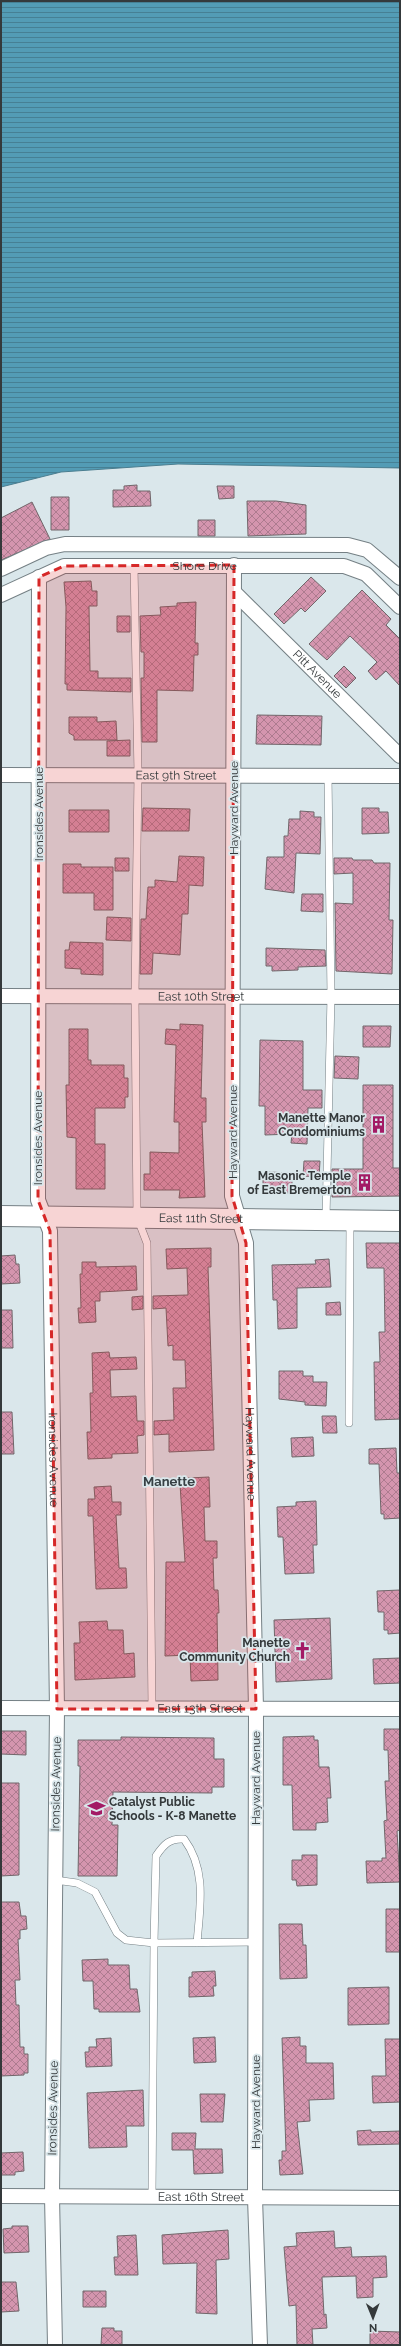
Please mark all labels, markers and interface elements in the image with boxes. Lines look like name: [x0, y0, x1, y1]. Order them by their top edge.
street label: Shore Drive: [173, 559, 237, 573]
street label: Pitt Avenue: [290, 647, 345, 701]
street label: Hayward Avenue: [227, 761, 241, 855]
street label: Ironsides Avenue: [32, 767, 46, 861]
street label: East 9th Street: [135, 768, 217, 783]
street label: East 10th Street: [158, 989, 244, 1004]
street label: Hayward Avenue: [226, 1085, 240, 1179]
street label: Ironsides Avenue: [31, 1091, 45, 1185]
place label: Manette Manor Condominiums: [278, 1111, 365, 1139]
building icon: Manette Manor Condominiums: [368, 1115, 388, 1135]
place label: Masonic Temple of East Bremerton: [247, 1169, 351, 1197]
building icon: Masonic Temple of East Bremerton: [354, 1173, 374, 1193]
street label: East 11th Street: [159, 1211, 243, 1226]
street label: Hayward Avenue: [243, 1407, 259, 1501]
street label: Ironsides Avenue: [46, 1412, 61, 1507]
district label: Manette: [143, 1474, 195, 1489]
place label: Manette Community Church: [179, 1636, 290, 1664]
church icon: Manette Community Church: [293, 1640, 313, 1660]
street label: East 13th Street: [157, 1701, 243, 1716]
street label: Hayward Avenue: [249, 1731, 263, 1825]
street label: Ironsides Avenue: [48, 1737, 64, 1831]
place label: Catalyst Public Schools - K-8 Manette: [109, 1795, 236, 1823]
school or university icon: Catalyst Public Schools - K-8 Manette: [86, 1799, 106, 1819]
street label: Hayward Avenue: [249, 2055, 263, 2149]
street label: Ironsides Avenue: [45, 2061, 61, 2155]
street label: East 16th Street: [158, 2190, 244, 2204]
north arrow: [353, 2298, 393, 2338]
text: N: [369, 2321, 377, 2334]

